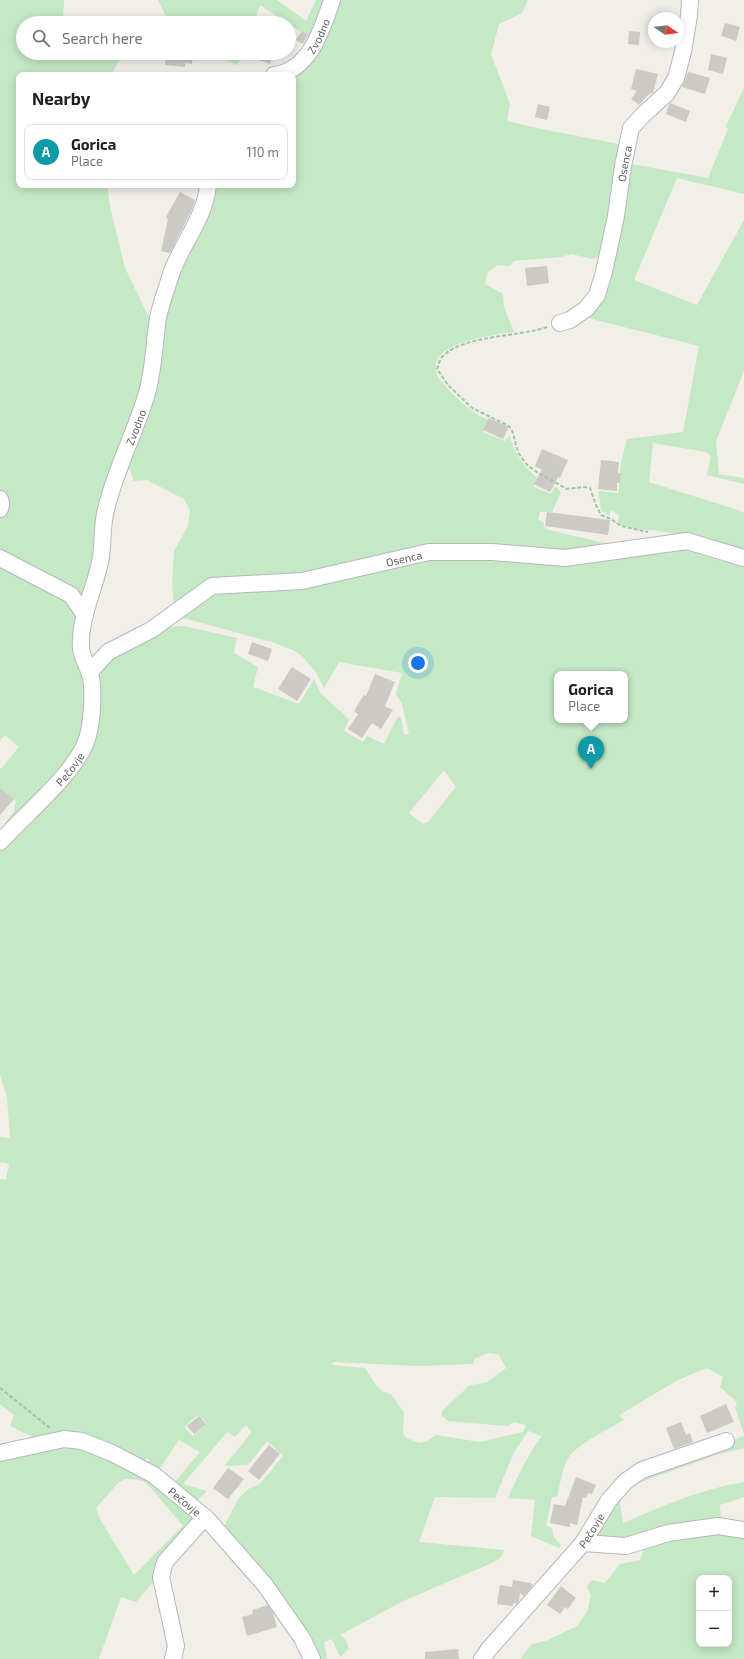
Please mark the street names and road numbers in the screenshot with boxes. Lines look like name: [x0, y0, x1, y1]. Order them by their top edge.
street label: Zvodno: [304, 16, 332, 56]
street label: Osenca: [614, 144, 634, 183]
street label: Zvodno: [122, 407, 148, 447]
street label: Osenca: [384, 547, 423, 568]
street label: Pečovje: [52, 750, 86, 788]
street label: Pečovje: [166, 1484, 204, 1518]
street label: Pečovje: [575, 1510, 606, 1550]

